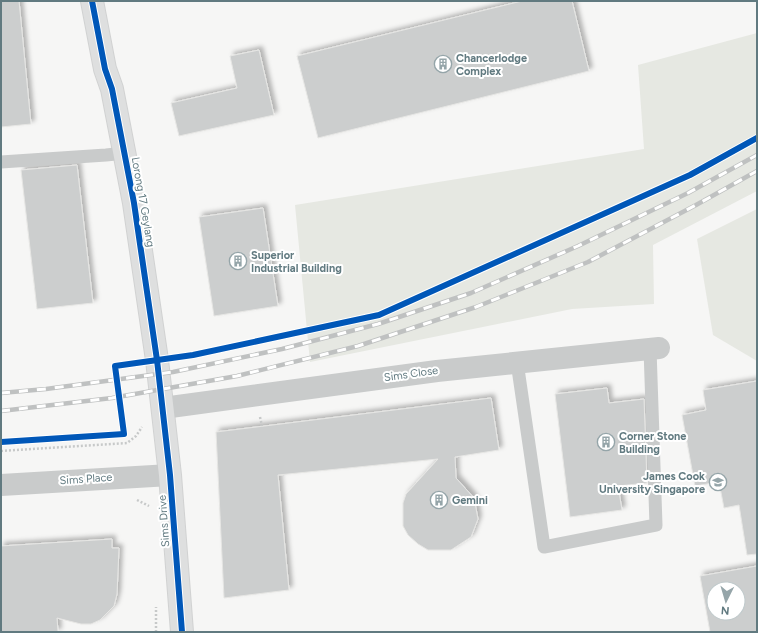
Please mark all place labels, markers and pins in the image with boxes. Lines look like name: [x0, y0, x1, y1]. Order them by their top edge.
place label: Chancerlodge Complex: [456, 52, 527, 78]
building icon: Chancerlodge Complex: [433, 54, 453, 74]
place label: Superior Industrial Building: [251, 249, 342, 275]
building icon: Superior Industrial Building: [228, 251, 248, 271]
place label: Corner Stone Building: [619, 430, 686, 456]
building icon: Corner Stone Building: [596, 432, 616, 452]
place label: James Cook University Singapore: [599, 470, 705, 496]
school or university icon: James Cook University Singapore: [708, 472, 728, 492]
building icon: Gemini: [429, 490, 449, 510]
place label: Gemini: [452, 494, 488, 507]

